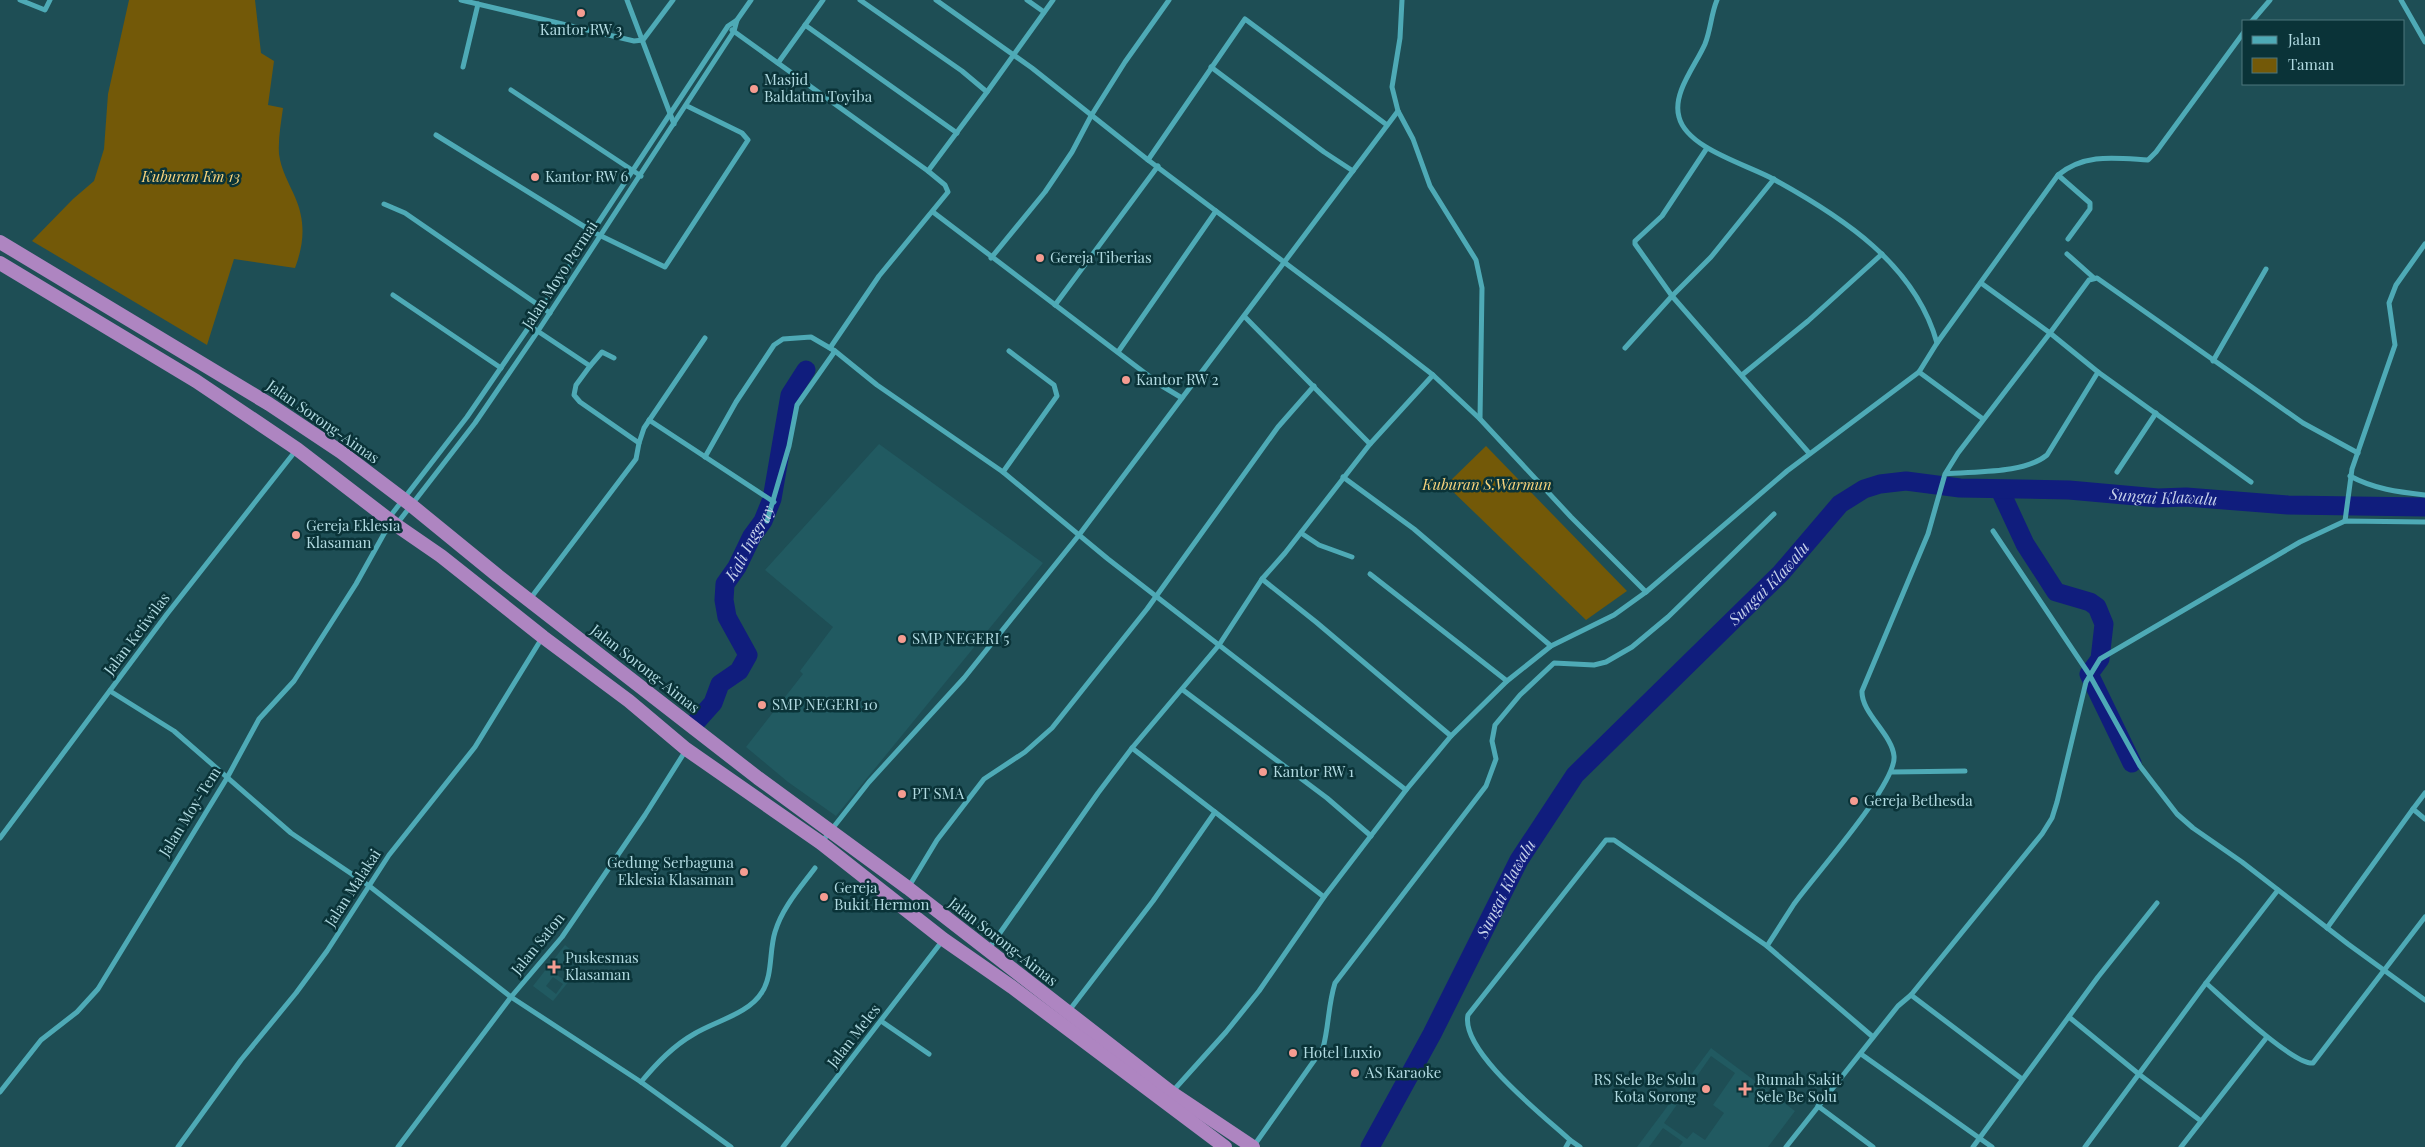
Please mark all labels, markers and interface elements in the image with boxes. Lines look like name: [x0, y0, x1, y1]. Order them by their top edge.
marker: Kantor RW 3: [575, 7, 587, 19]
place label: Kantor RW 3: [540, 19, 622, 39]
legend: [2242, 20, 2405, 85]
text: Jalan: [2287, 29, 2321, 49]
text: Taman: [2288, 54, 2334, 74]
place label: Masjid Baldatun Toyiba: [764, 69, 873, 106]
marker: Masjid Baldatun Toyiba: [748, 83, 760, 95]
park label: Kuburan Km 13: [141, 166, 240, 186]
place label: Kantor RW 6: [545, 166, 629, 186]
marker: Kantor RW 6: [529, 171, 541, 183]
street label: Jalan Moyo Permai: [516, 216, 602, 333]
place label: Gereja Tiberias: [1050, 247, 1152, 267]
marker: Gereja Tiberias: [1034, 252, 1046, 264]
place label: Kantor RW 2: [1136, 369, 1219, 389]
street label: Jalan Sorong-Aimas: [263, 374, 384, 467]
marker: Kantor RW 2: [1120, 374, 1132, 386]
park label: Kuburan S.Warmun: [1421, 474, 1552, 494]
water label: Sungai Klawalu: [2108, 483, 2218, 509]
water label: Kali Inggray: [719, 502, 779, 585]
place label: Gereja Eklesia Klasaman: [306, 515, 401, 552]
marker: Gereja Eklesia Klasaman: [290, 529, 302, 541]
water label: Sungai Klawalu: [1723, 537, 1814, 630]
street label: Jalan Ketiwilas: [98, 588, 174, 679]
street label: Jalan Sorong-Aimas: [586, 619, 704, 717]
place label: SMP NEGERI 5: [912, 628, 1009, 648]
marker: SMP NEGERI 5: [896, 633, 908, 645]
place label: SMP NEGERI 10: [772, 694, 878, 714]
marker: SMP NEGERI 10: [756, 699, 768, 711]
place label: Kantor RW 1: [1273, 761, 1355, 781]
street label: Jalan Moy-Tem: [153, 762, 225, 861]
marker: Kantor RW 1: [1257, 766, 1269, 778]
place label: PT SMA: [912, 783, 965, 803]
marker: PT SMA: [896, 788, 908, 800]
place label: Gereja Bethesda: [1864, 790, 1973, 810]
marker: Gereja Bethesda: [1848, 795, 1860, 807]
water label: Sungai Klawalu: [1470, 835, 1540, 942]
street label: Jalan Malakai: [319, 844, 385, 931]
place label: Gedung Serbaguna Eklesia Klasaman: [607, 852, 735, 889]
marker: Gedung Serbaguna Eklesia Klasaman: [738, 866, 750, 878]
place label: Gereja Bukit Hermon: [834, 877, 929, 914]
marker: Gereja Bukit Hermon: [818, 891, 830, 903]
street label: Jalan Sorong-Aimas: [944, 892, 1062, 990]
street label: Jalan Saton: [505, 908, 568, 979]
place label: Puskesmas Klasaman: [565, 947, 639, 984]
marker: Puskesmas Klasaman: [547, 960, 561, 974]
street label: Jalan Meles: [822, 1000, 884, 1072]
place label: Hotel Luxio: [1303, 1042, 1381, 1062]
marker: Hotel Luxio: [1287, 1047, 1299, 1059]
place label: AS Karaoke: [1364, 1062, 1441, 1082]
marker: AS Karaoke: [1349, 1067, 1361, 1079]
place label: RS Sele Be Solu Kota Sorong: [1593, 1069, 1696, 1106]
place label: Rumah Sakit Sele Be Solu: [1756, 1069, 1842, 1106]
marker: Rumah Sakit Sele Be Solu: [1738, 1082, 1752, 1096]
marker: RS Sele Be Solu Kota Sorong: [1700, 1083, 1712, 1095]

